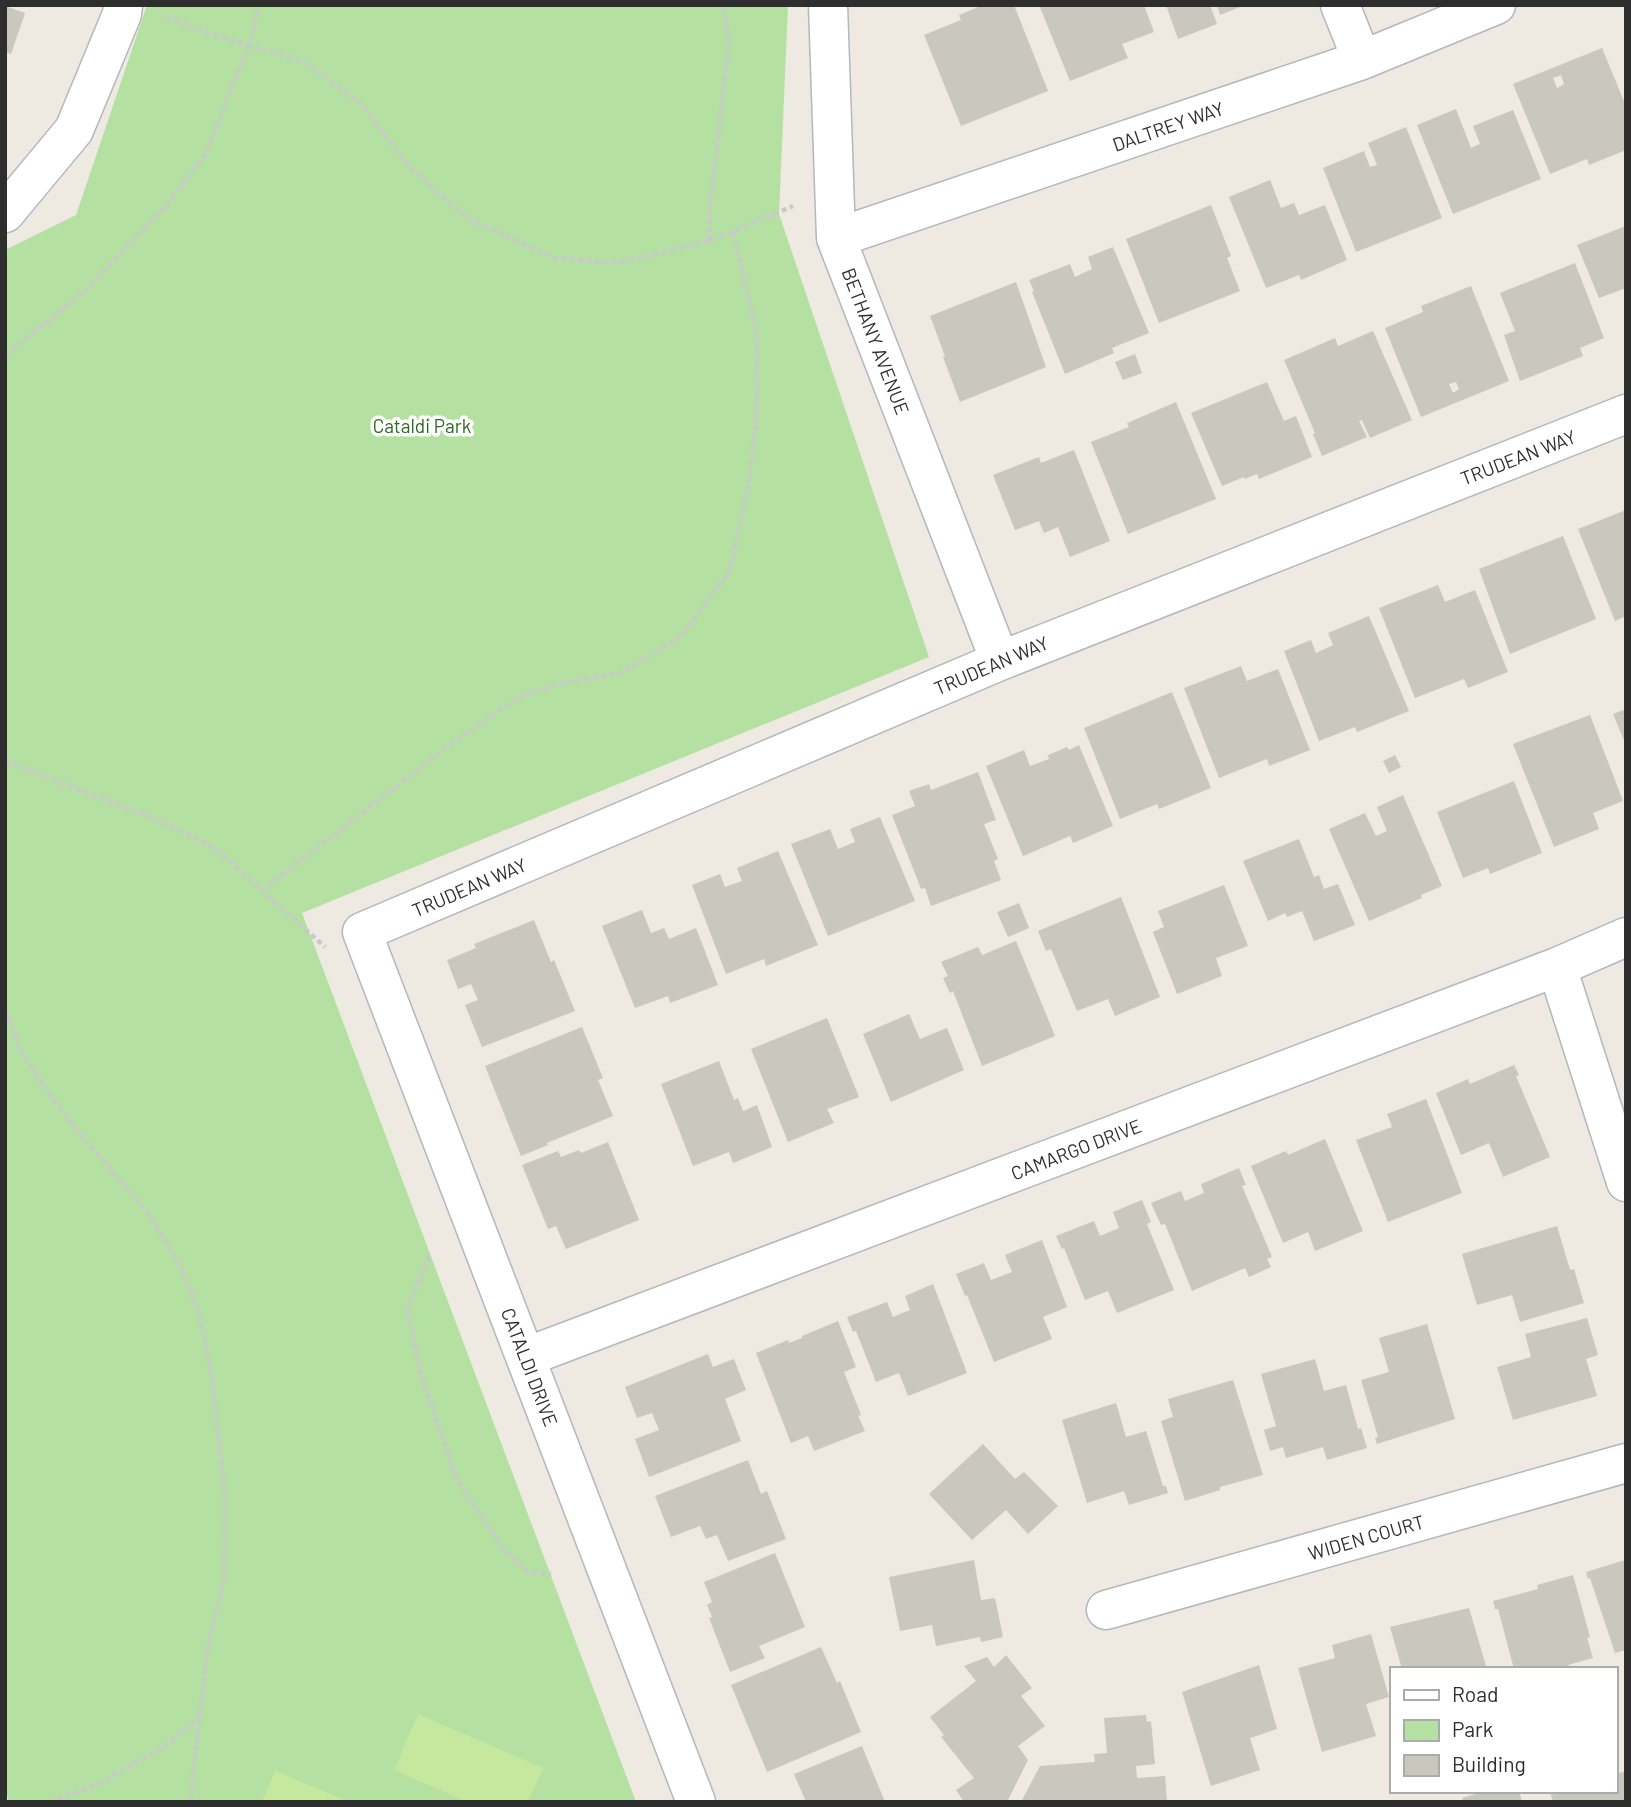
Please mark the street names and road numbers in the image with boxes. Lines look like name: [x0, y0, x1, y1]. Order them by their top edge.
street label: DALTREY WAY: [1109, 96, 1227, 156]
street label: BETHANY AVENUE: [837, 264, 915, 418]
street label: TRUDEAN WAY: [1457, 424, 1579, 490]
street label: TRUDEAN WAY: [930, 630, 1052, 699]
street label: TRUDEAN WAY: [408, 852, 530, 921]
street label: CAMARGO DRIVE: [1008, 1114, 1144, 1184]
street label: CATALDI DRIVE: [497, 1305, 563, 1429]
street label: WIDEN COURT: [1305, 1509, 1427, 1565]

